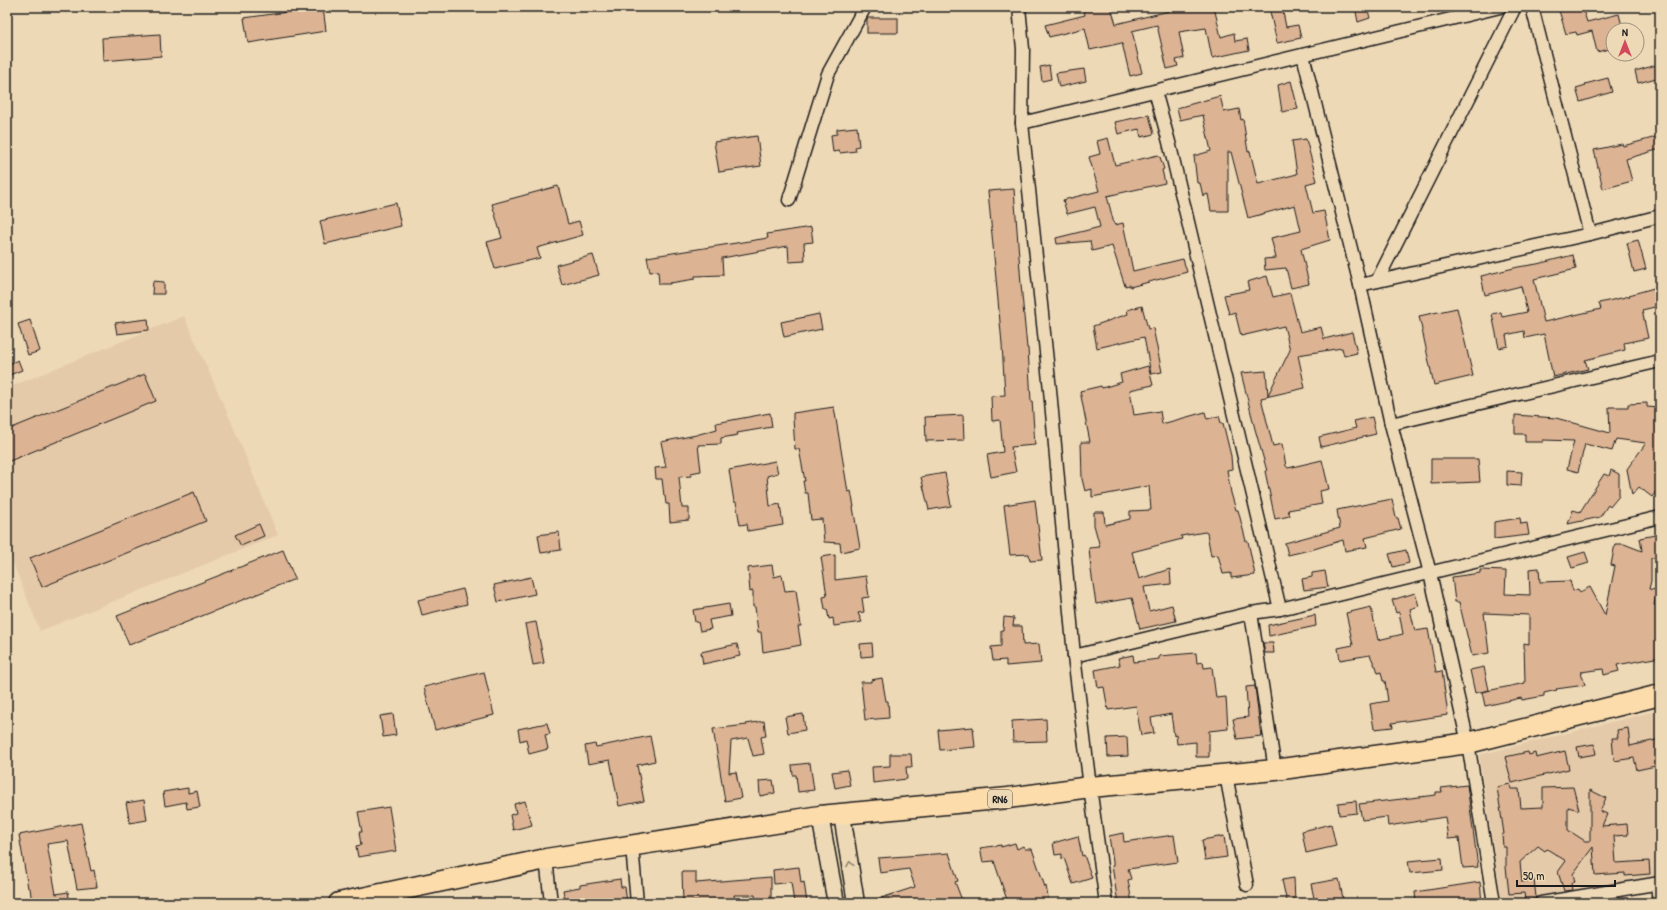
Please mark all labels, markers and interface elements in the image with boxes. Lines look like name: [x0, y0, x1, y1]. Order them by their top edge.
north arrow: [1605, 22, 1645, 62]
text: N: [1622, 25, 1628, 39]
road number: RN6: [988, 790, 1012, 808]
one-way arrow: [846, 861, 855, 868]
scale bar: [1517, 862, 1615, 888]
text: 50 m: [1523, 867, 1544, 884]

